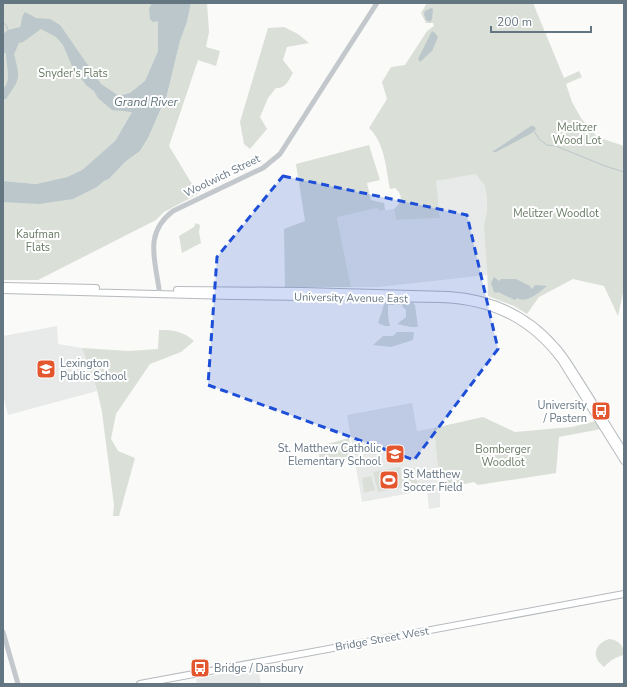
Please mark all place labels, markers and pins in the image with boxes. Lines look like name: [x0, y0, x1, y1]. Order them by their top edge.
place label: Lexington Public School: [60, 356, 128, 384]
school or university icon: Lexington Public School: [35, 358, 57, 380]
place label: University / Pastern: [537, 398, 587, 426]
bus stop icon: University / Pastern: [590, 400, 612, 422]
place label: St. Matthew Catholic Elementary School: [278, 441, 382, 469]
school or university icon: St. Matthew Catholic Elementary School: [384, 443, 406, 465]
place label: St Matthew Soccer Field: [403, 467, 463, 495]
sports icon: St Matthew Soccer Field: [378, 469, 400, 491]
bus stop icon: Bridge / Dansbury: [189, 657, 211, 679]
place label: Bridge / Dansbury: [214, 661, 304, 676]

